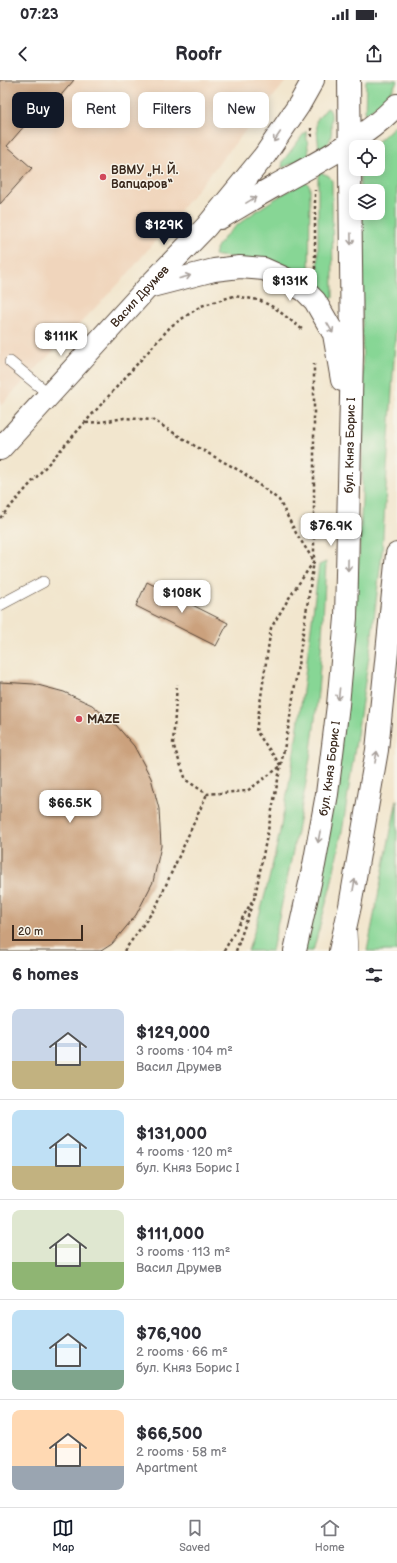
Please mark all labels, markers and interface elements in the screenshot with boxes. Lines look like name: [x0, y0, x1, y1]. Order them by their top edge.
text: 07:23: [20, 5, 59, 24]
icon: back: [12, 43, 34, 65]
icon: share: [363, 43, 385, 65]
text: Roofr: [175, 44, 222, 65]
chip: Buy: [12, 92, 64, 128]
chip: Rent: [72, 92, 130, 128]
chip: Filters: [138, 92, 205, 128]
chip: New: [213, 92, 269, 128]
one-way arrow: [273, 132, 281, 143]
map controls: [349, 140, 385, 220]
button: locate: [349, 140, 385, 176]
place label: ВВМУ „Н. Й. Вапцаров“: [111, 161, 179, 192]
marker: ВВМУ „Н. Й. Вапцаров“: [98, 172, 108, 182]
button: layers: [349, 184, 385, 220]
one-way arrow: [245, 195, 257, 203]
pin: $129K: [136, 212, 192, 246]
text: $129K: [145, 217, 183, 233]
one-way arrow: [347, 232, 355, 245]
street label: Васил Друмев: [107, 262, 173, 330]
pin: $131K: [262, 268, 318, 302]
one-way arrow: [178, 273, 191, 280]
text: $131K: [272, 273, 308, 289]
one-way arrow: [326, 322, 334, 334]
pin: $111K: [33, 323, 89, 357]
text: $111K: [44, 328, 78, 344]
street label: бул. Княз Борис I: [341, 397, 358, 493]
pin: $76.9K: [298, 513, 364, 547]
text: $76.9K: [310, 518, 352, 534]
one-way arrow: [344, 558, 351, 571]
pin: $108K: [154, 580, 210, 614]
text: $108K: [163, 585, 201, 601]
one-way arrow: [335, 687, 343, 700]
place label: MAZE: [87, 712, 120, 727]
marker: MAZE: [74, 714, 84, 724]
street label: бул. Княз Борис I: [316, 720, 344, 817]
one-way arrow: [372, 751, 380, 764]
pin: $66.5K: [37, 790, 103, 824]
text: $66.5K: [48, 795, 92, 811]
one-way arrow: [314, 830, 322, 843]
one-way arrow: [350, 879, 358, 892]
scale bar: [12, 923, 83, 942]
text: 20 m: [18, 925, 43, 938]
icon: filters: [363, 964, 385, 986]
text: 6 homes: [12, 965, 79, 985]
text: $129,000: [136, 1023, 210, 1043]
icon: home: [44, 1025, 92, 1073]
text: 3 rooms · 104 m²: [136, 1043, 233, 1059]
text: Васил Друмев: [136, 1059, 222, 1075]
text: $131,000: [136, 1124, 207, 1144]
icon: home: [44, 1126, 92, 1174]
text: 4 rooms · 120 m²: [136, 1144, 233, 1160]
text: бул. Княз Борис I: [136, 1160, 240, 1176]
text: $111,000: [136, 1224, 204, 1244]
icon: home: [44, 1226, 92, 1274]
text: 3 rooms · 113 m²: [136, 1244, 230, 1260]
text: Васил Друмев: [136, 1260, 222, 1276]
text: $76,900: [136, 1324, 202, 1344]
icon: home: [44, 1326, 92, 1374]
text: 2 rooms · 66 m²: [136, 1344, 228, 1360]
text: бул. Княз Борис I: [136, 1360, 240, 1376]
text: $66,500: [136, 1424, 203, 1444]
icon: home: [44, 1426, 92, 1474]
text: 2 rooms · 58 m²: [136, 1444, 227, 1460]
text: Apartment: [136, 1460, 197, 1476]
tab: Map: [52, 1517, 74, 1554]
tab: Saved: [179, 1517, 210, 1554]
tab: Home: [315, 1517, 345, 1554]

